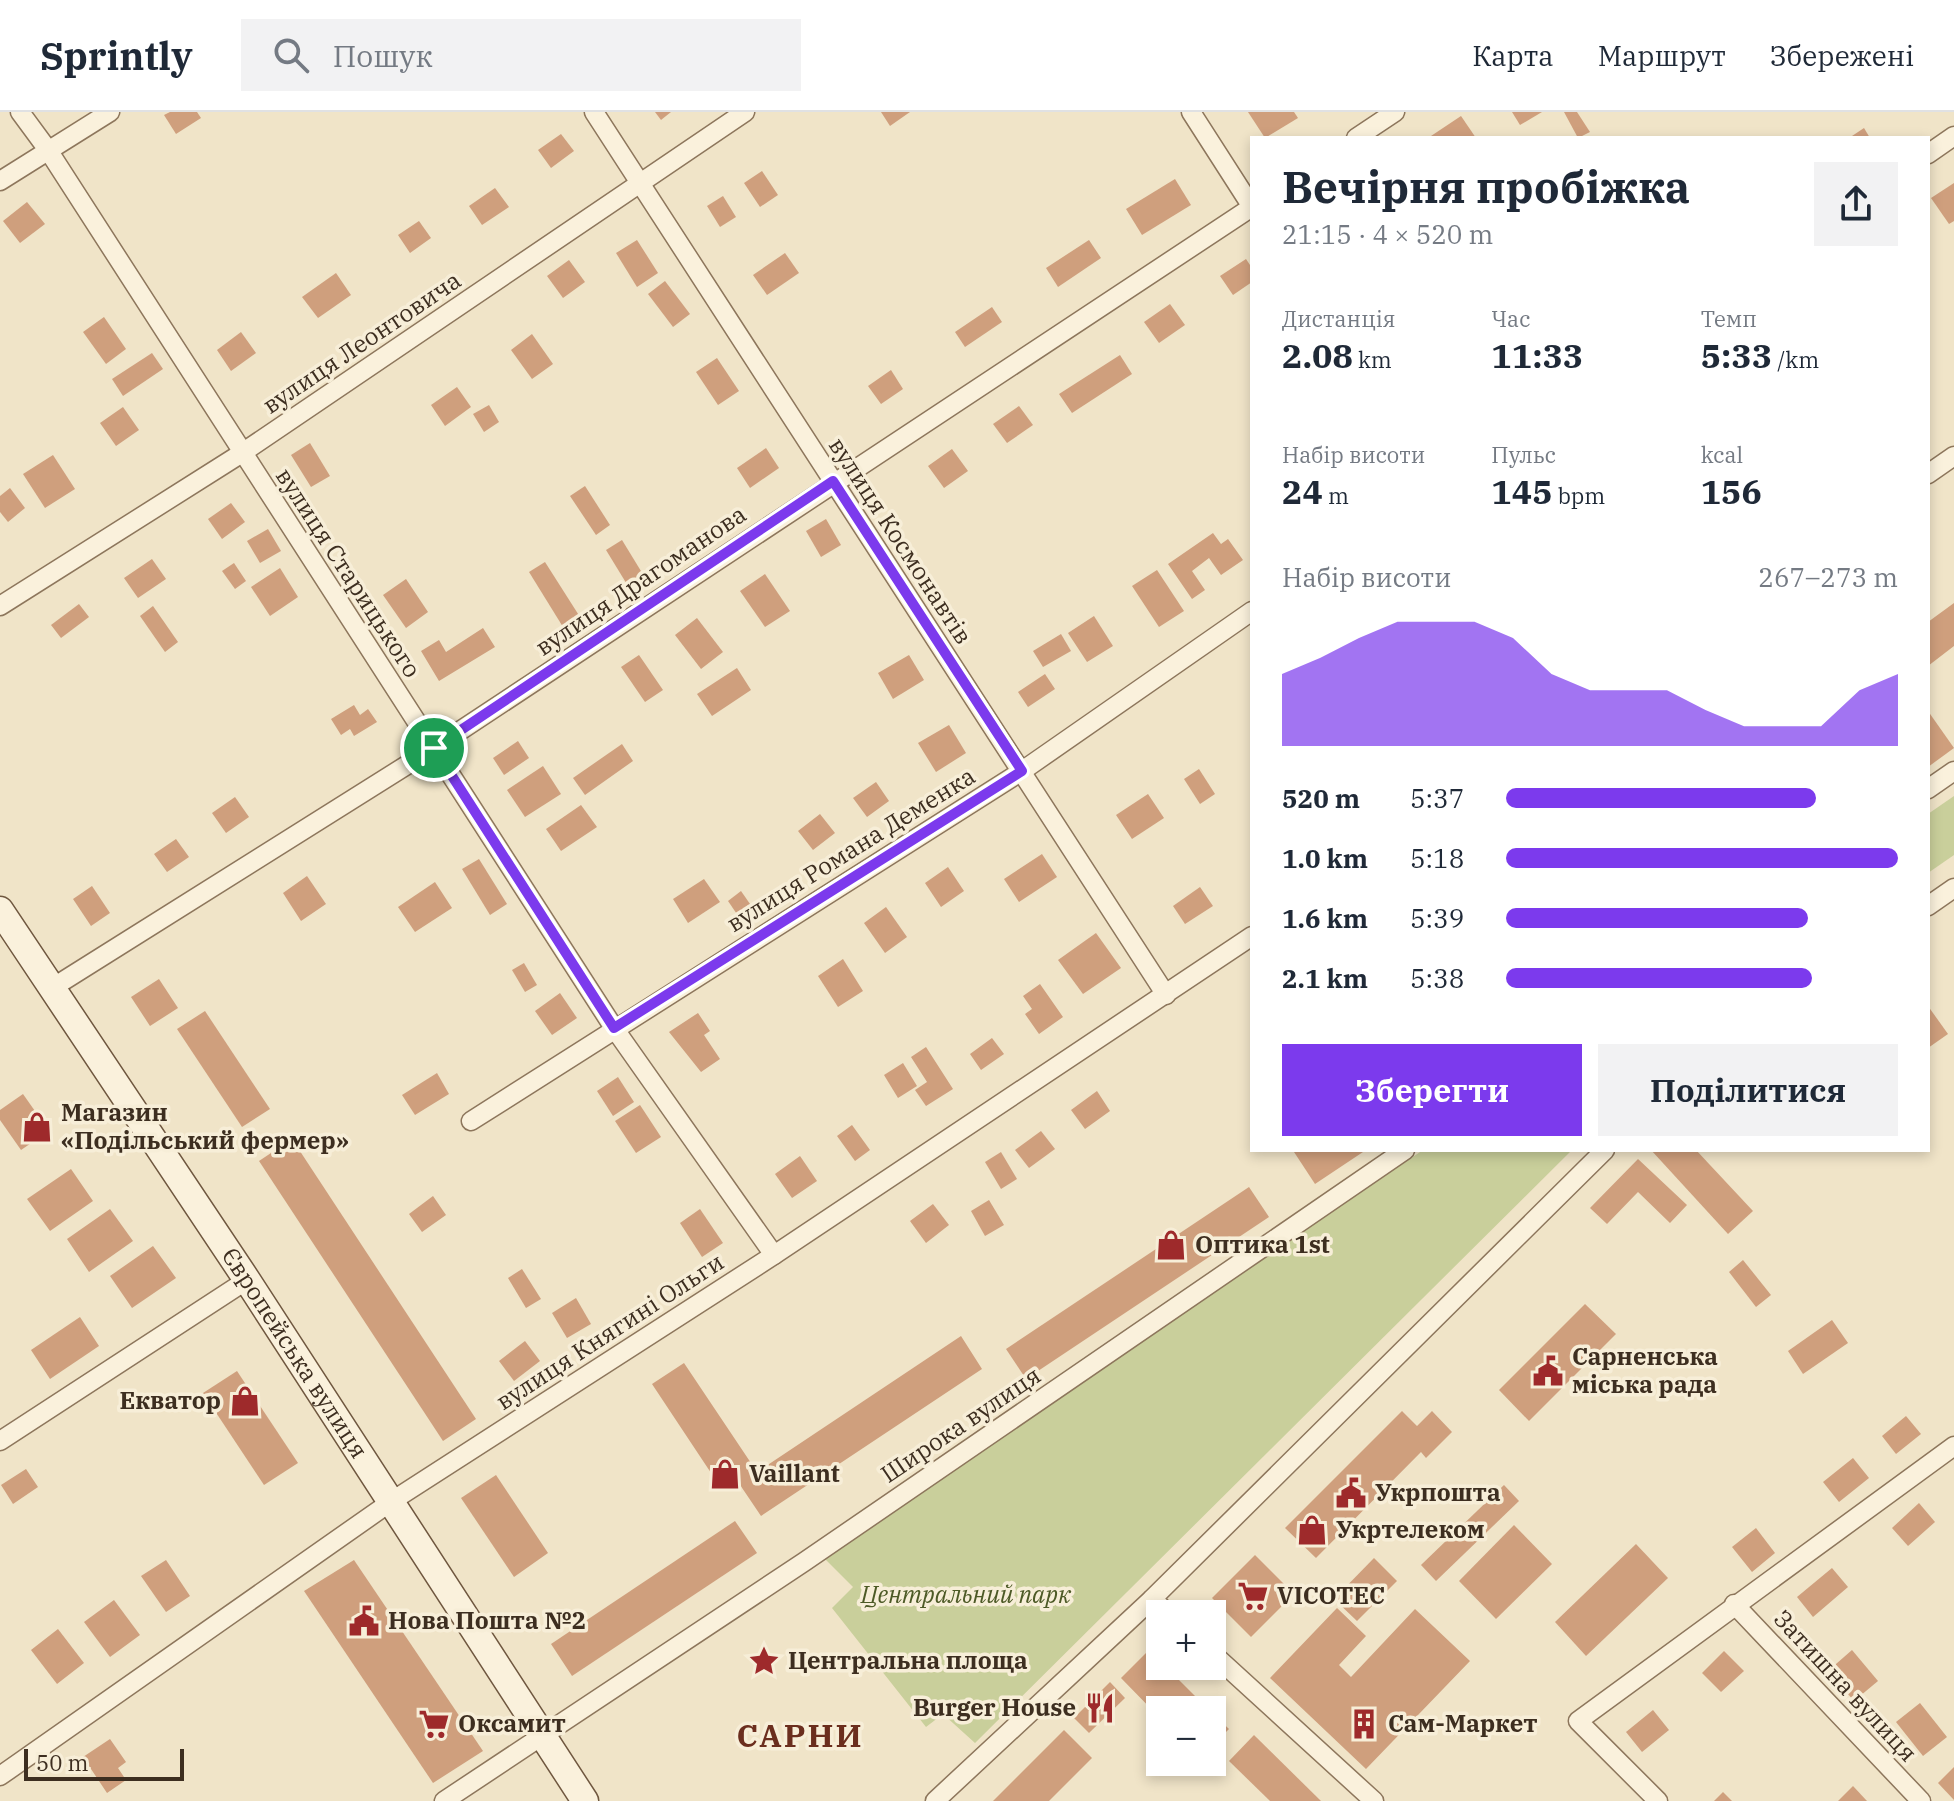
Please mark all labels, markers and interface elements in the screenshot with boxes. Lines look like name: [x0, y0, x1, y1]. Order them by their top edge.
search box: [241, 19, 801, 91]
text: Sprintly: [40, 31, 193, 80]
icon: search: [269, 33, 313, 77]
text: Пошук: [333, 36, 433, 75]
text: Карта: [1472, 37, 1554, 74]
text: Маршрут: [1598, 37, 1726, 74]
text: Збережені: [1770, 37, 1914, 74]
text: Вечірня пробіжка: [1282, 158, 1690, 215]
button: share: [1814, 162, 1898, 246]
text: 21:15 · 4 × 520 m: [1282, 217, 1493, 251]
street label: вулиця Леонтовича: [256, 264, 467, 421]
text: Дистанція: [1282, 304, 1395, 333]
text: Час: [1491, 304, 1531, 333]
text: Темп: [1701, 304, 1757, 333]
text: 2.08: [1282, 333, 1353, 377]
text: 11:33: [1491, 333, 1583, 377]
text: 5:33: [1701, 333, 1772, 377]
text: km: [1353, 345, 1392, 374]
text: /km: [1772, 345, 1819, 374]
street label: вулиця Космонавтів: [822, 431, 980, 650]
text: Набір висоти: [1282, 440, 1425, 469]
text: Пульс: [1491, 440, 1556, 469]
text: kcal: [1701, 440, 1743, 469]
street label: вулиця Старицького: [269, 461, 429, 683]
text: 24: [1282, 469, 1323, 513]
text: 145: [1491, 469, 1553, 513]
text: 156: [1701, 469, 1762, 513]
text: m: [1323, 481, 1349, 510]
text: bpm: [1553, 481, 1605, 510]
street label: вулиця Драгоманова: [529, 498, 752, 663]
text: Набір висоти: [1282, 560, 1451, 594]
text: 267–273 m: [1758, 560, 1898, 594]
pin: [400, 714, 468, 782]
icon: arrive: [412, 726, 456, 770]
street label: вулиця Романа Деменка: [720, 759, 981, 939]
text: 520 m: [1282, 781, 1360, 815]
text: 5:37: [1410, 781, 1464, 815]
text: 1.0 km: [1282, 841, 1368, 875]
text: 5:18: [1410, 841, 1464, 875]
text: 1.6 km: [1282, 901, 1368, 935]
text: 5:39: [1410, 901, 1464, 935]
text: 2.1 km: [1282, 961, 1368, 995]
text: 5:38: [1410, 961, 1464, 995]
button: Зберегти: [1282, 1044, 1582, 1136]
button: Поділитися: [1598, 1044, 1898, 1136]
place label: Магазин «Подільський фермер»: [61, 1096, 349, 1156]
shop icon: Магазин «Подільський фермер»: [20, 1110, 54, 1144]
shop icon: Оптика 1st: [1154, 1228, 1188, 1262]
place label: Оптика 1st: [1195, 1228, 1330, 1260]
street label: Європейська вулиця: [215, 1241, 375, 1464]
street label: вулиця Княгині Ольги: [489, 1245, 729, 1417]
place label: Сарненська міська рада: [1572, 1340, 1718, 1400]
public building icon: Сарненська міська рада: [1531, 1354, 1565, 1388]
street label: Широка вулиця: [874, 1359, 1047, 1490]
place label: Екватор: [119, 1384, 221, 1416]
shop icon: Екватор: [228, 1384, 262, 1418]
shop icon: Vaillant: [708, 1457, 742, 1491]
place label: Vaillant: [749, 1457, 840, 1489]
public building icon: Укрпошта: [1334, 1476, 1368, 1510]
place label: Укрпошта: [1375, 1476, 1501, 1508]
shop icon: Укртелеком: [1295, 1513, 1329, 1547]
place label: Укртелеком: [1336, 1513, 1485, 1545]
park label: Центральний парк: [860, 1578, 1072, 1610]
supermarket icon: VICOTEC: [1236, 1579, 1270, 1613]
place label: VICOTEC: [1277, 1579, 1385, 1611]
map controls: [1146, 1600, 1226, 1776]
button: +: [1146, 1600, 1226, 1680]
street label: Затишна вулиця: [1767, 1603, 1924, 1768]
public building icon: Нова Пошта №2: [347, 1604, 381, 1638]
place label: Нова Пошта №2: [388, 1604, 586, 1636]
place icon: Центральна площа: [747, 1644, 781, 1678]
place label: Центральна площа: [788, 1644, 1028, 1676]
place label: Burger House: [913, 1691, 1076, 1723]
restaurant icon: Burger House: [1083, 1691, 1117, 1725]
button: −: [1146, 1696, 1226, 1776]
supermarket icon: Оксамит: [417, 1707, 451, 1741]
place label: Оксамит: [458, 1707, 566, 1739]
building icon: Сам-Маркет: [1347, 1707, 1381, 1741]
place label: Сам-Маркет: [1388, 1707, 1538, 1739]
district label: САРНИ: [736, 1714, 864, 1756]
scale bar: [24, 1745, 184, 1781]
text: 50 m: [36, 1748, 88, 1777]

